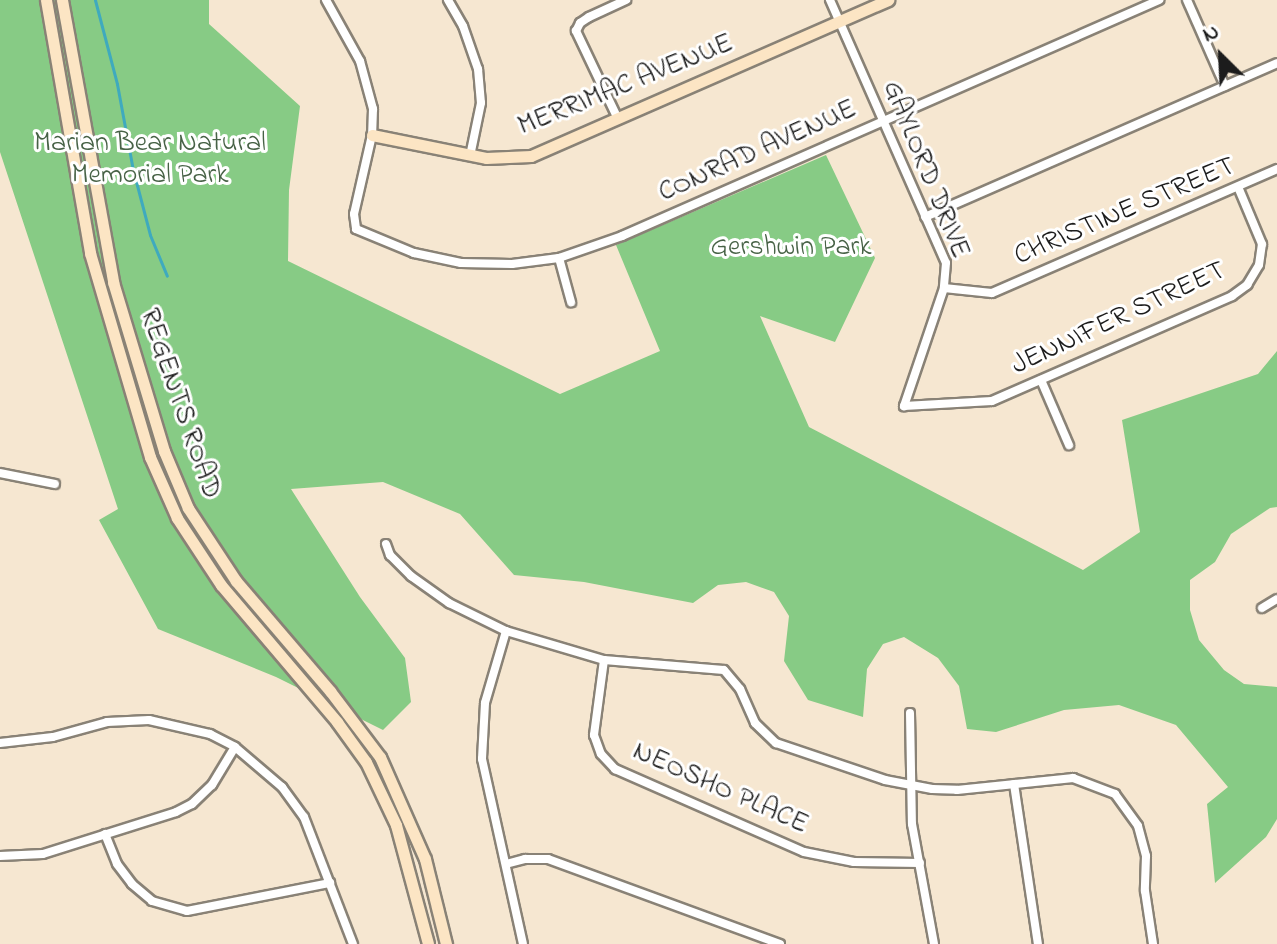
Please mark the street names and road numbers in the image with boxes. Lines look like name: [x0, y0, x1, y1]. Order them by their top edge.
street label: MERRIMAC AVENUE: [514, 28, 738, 144]
street label: GAYLORD DRIVE: [874, 76, 976, 264]
street label: CONRAD AVENUE: [654, 93, 862, 211]
street label: CHRISTINE STREET: [1010, 150, 1240, 274]
street label: JENNIFER STREET: [1007, 255, 1231, 383]
street label: REGENTS ROAD: [131, 305, 227, 503]
street label: NEOSHO PLACE: [627, 735, 813, 843]

